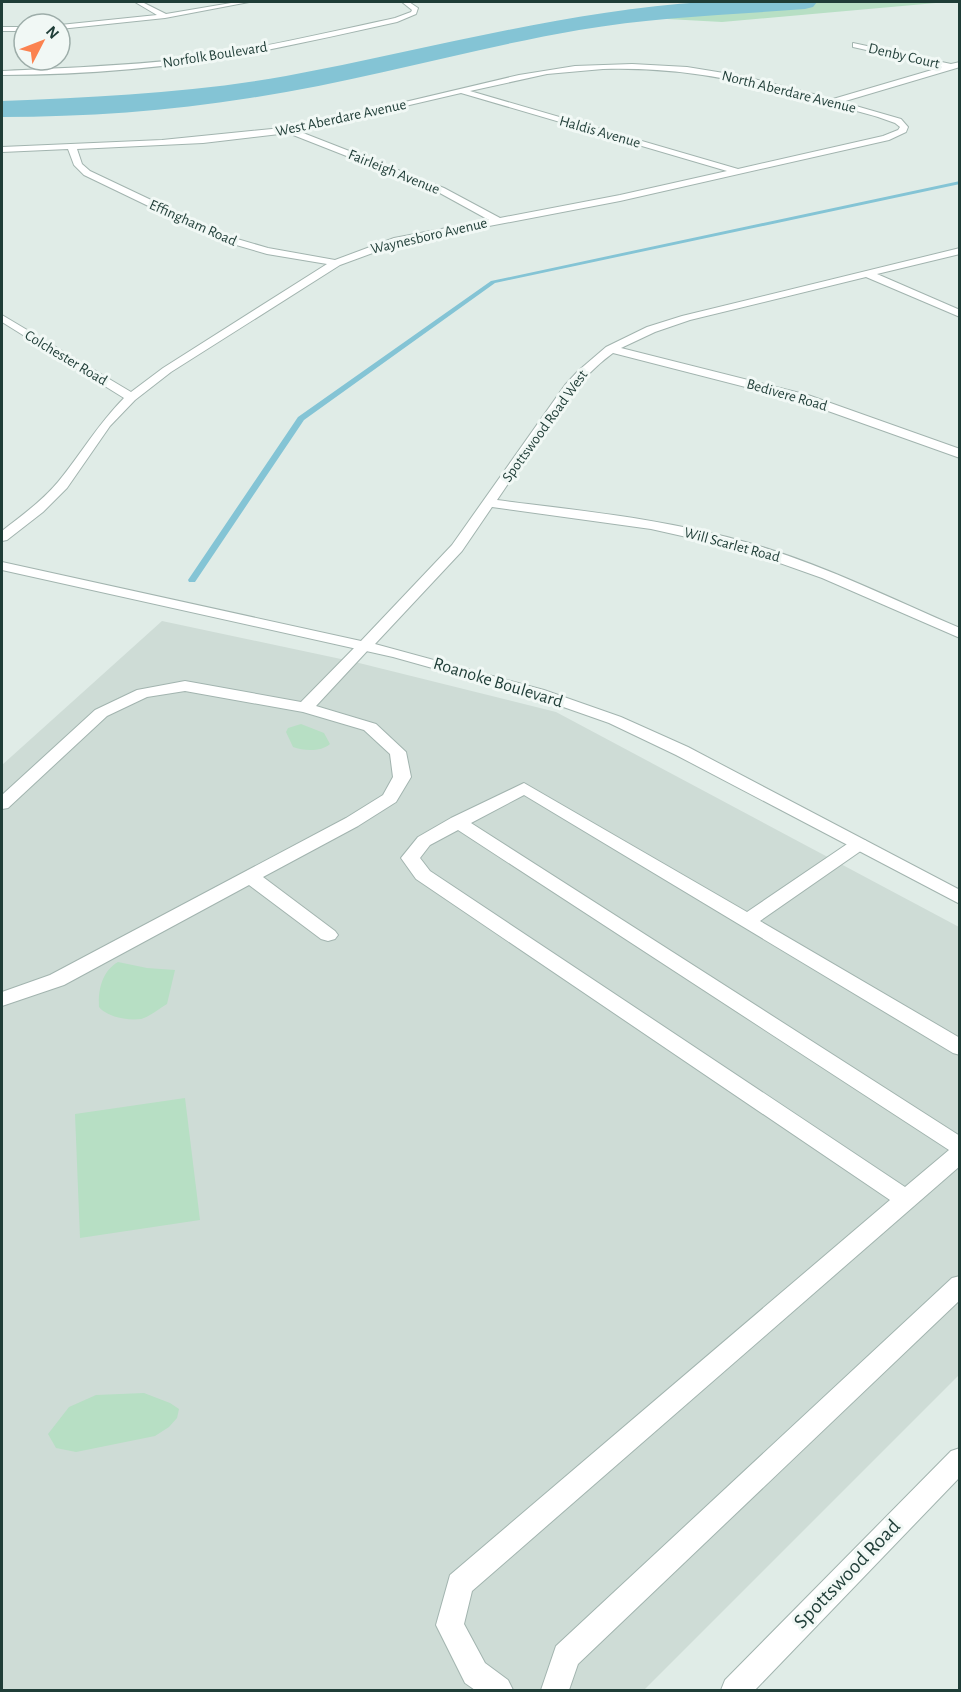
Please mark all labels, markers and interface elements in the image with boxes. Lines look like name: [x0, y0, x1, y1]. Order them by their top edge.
north arrow: [12, 12, 72, 72]
text: N: [43, 23, 62, 42]
street label: Norfolk Boulevard: [162, 39, 269, 71]
street label: Denby Court: [867, 41, 941, 72]
street label: North Aberdare Avenue: [720, 68, 858, 116]
street label: West Aberdare Avenue: [274, 97, 408, 139]
street label: Haldis Avenue: [558, 113, 642, 151]
street label: Fairleigh Avenue: [346, 147, 442, 197]
street label: Effingham Road: [147, 197, 239, 249]
street label: Waynesboro Avenue: [369, 215, 489, 257]
street label: Colchester Road: [22, 328, 110, 389]
street label: Spottswood Road West: [499, 367, 591, 485]
street label: Bedivere Road: [745, 376, 829, 414]
street label: Will Scarlet Road: [682, 525, 782, 565]
street label: Roanoke Boulevard: [431, 655, 565, 711]
street label: Spottswood Road: [790, 1515, 904, 1633]

